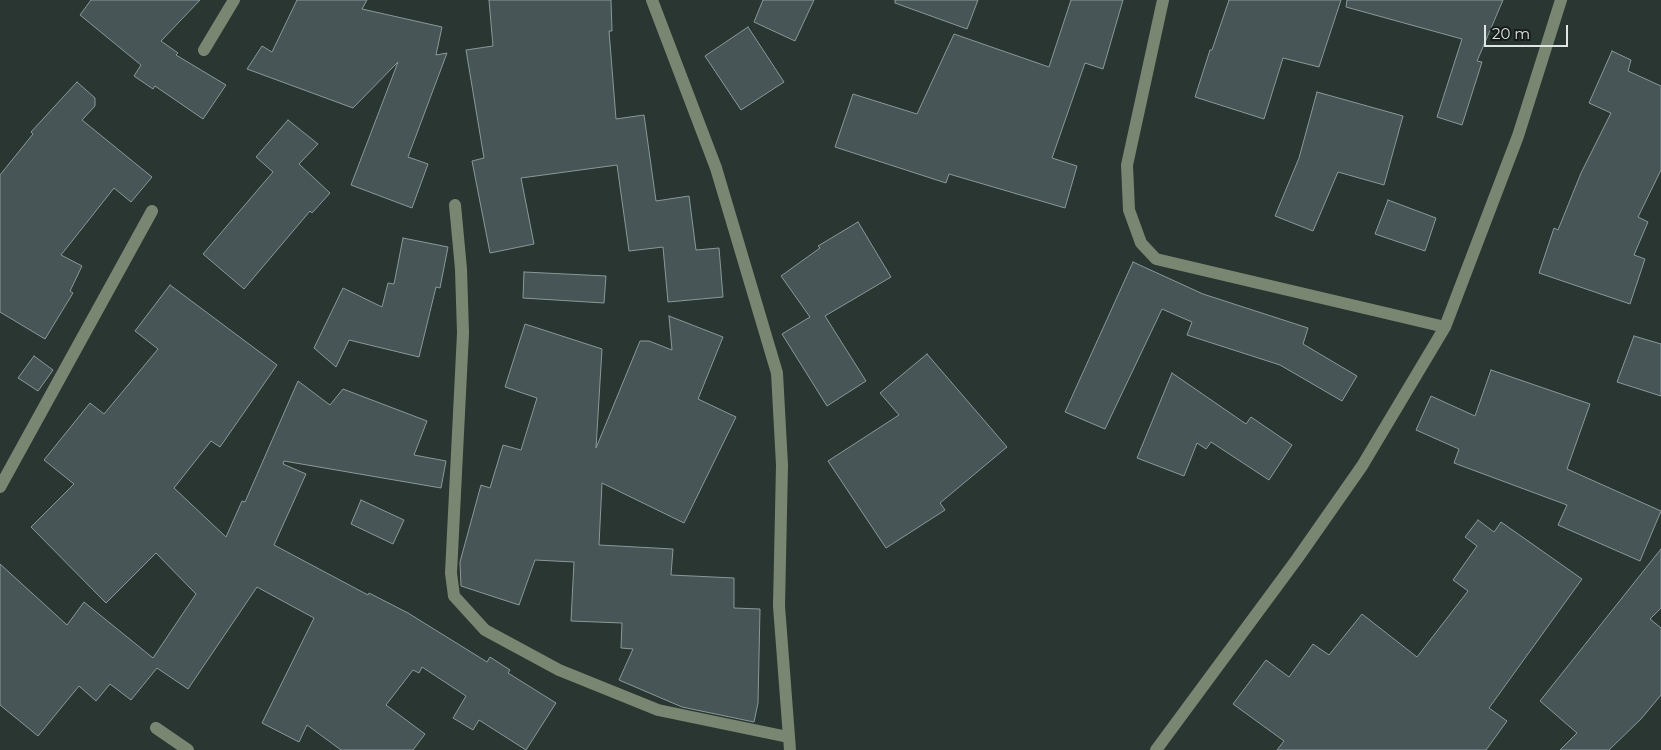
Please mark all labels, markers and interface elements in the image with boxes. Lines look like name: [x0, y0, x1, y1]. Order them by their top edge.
scale bar: [1486, 15, 1570, 47]
text: 20 m: [1492, 24, 1530, 43]

